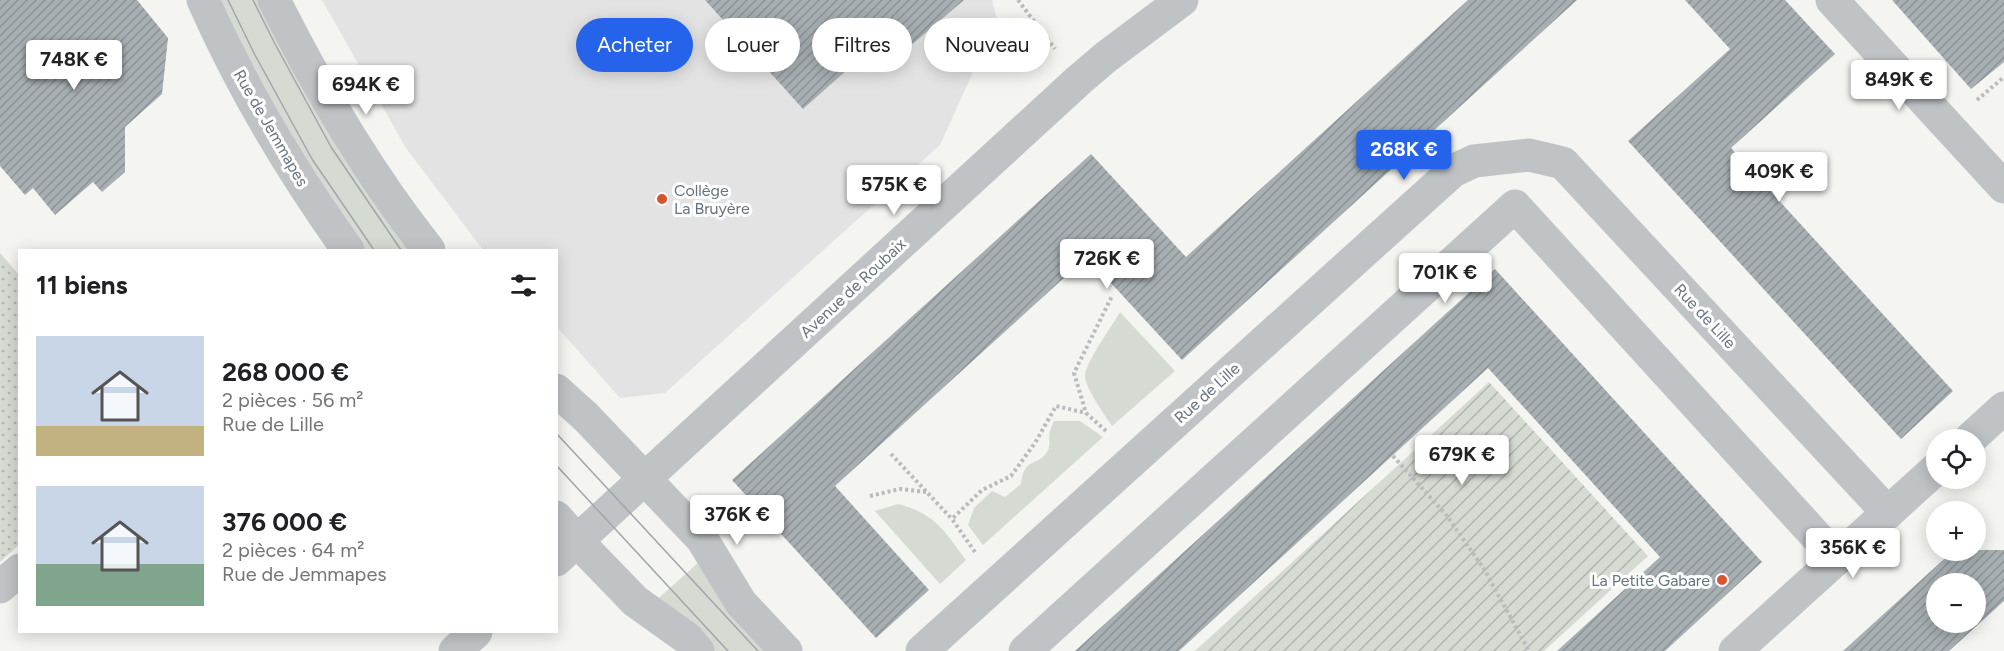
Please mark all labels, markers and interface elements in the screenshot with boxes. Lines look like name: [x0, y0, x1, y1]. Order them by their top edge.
chip: Acheter: [576, 18, 693, 72]
chip: Louer: [705, 18, 800, 72]
chip: Filtres: [812, 18, 912, 72]
chip: Nouveau: [924, 18, 1050, 72]
pin: 748K €: [25, 40, 123, 91]
text: 748K €: [40, 47, 108, 71]
pin: 849K €: [1850, 60, 1948, 111]
pin: 694K €: [317, 65, 415, 116]
street label: Rue de Jemmapes: [230, 66, 312, 190]
text: 849K €: [1865, 67, 1933, 91]
text: 694K €: [332, 72, 400, 96]
pin: 268K €: [1355, 130, 1453, 181]
text: 268K €: [1370, 137, 1438, 161]
pin: 409K €: [1730, 152, 1828, 203]
text: 409K €: [1744, 159, 1814, 183]
pin: 575K €: [845, 165, 943, 216]
text: 575K €: [861, 172, 927, 196]
place label: Collège La Bruyère: [674, 181, 750, 218]
marker: Collège La Bruyère: [655, 192, 669, 206]
street label: Avenue de Roubaix: [796, 234, 910, 342]
pin: 726K €: [1058, 239, 1156, 290]
text: 726K €: [1074, 246, 1140, 270]
pin: 701K €: [1396, 253, 1494, 304]
text: 701K €: [1413, 260, 1477, 284]
text: 11 biens: [36, 269, 128, 301]
icon: filters: [507, 269, 540, 302]
street label: Rue de Lille: [1670, 280, 1740, 352]
text: 268 000 €: [222, 356, 349, 388]
street label: Rue de Lille: [1170, 358, 1244, 427]
icon: home: [84, 360, 156, 432]
text: 2 pièces · 56 m²: [222, 388, 364, 412]
text: Rue de Lille: [222, 412, 324, 436]
map controls: [1926, 429, 1986, 633]
button: locate: [1926, 429, 1986, 489]
pin: 679K €: [1413, 435, 1511, 486]
text: 679K €: [1429, 442, 1495, 466]
pin: 376K €: [688, 495, 786, 546]
button: +: [1926, 501, 1986, 561]
text: 376K €: [704, 502, 770, 526]
text: 376 000 €: [222, 506, 347, 538]
icon: home: [84, 510, 156, 582]
pin: 356K €: [1804, 528, 1902, 579]
text: 356K €: [1820, 535, 1886, 559]
text: 2 pièces · 64 m²: [222, 538, 364, 562]
text: Rue de Jemmapes: [222, 562, 387, 586]
place label: La Petite Gabare: [1591, 571, 1710, 590]
marker: La Petite Gabare: [1715, 573, 1729, 587]
button: −: [1926, 573, 1986, 633]

